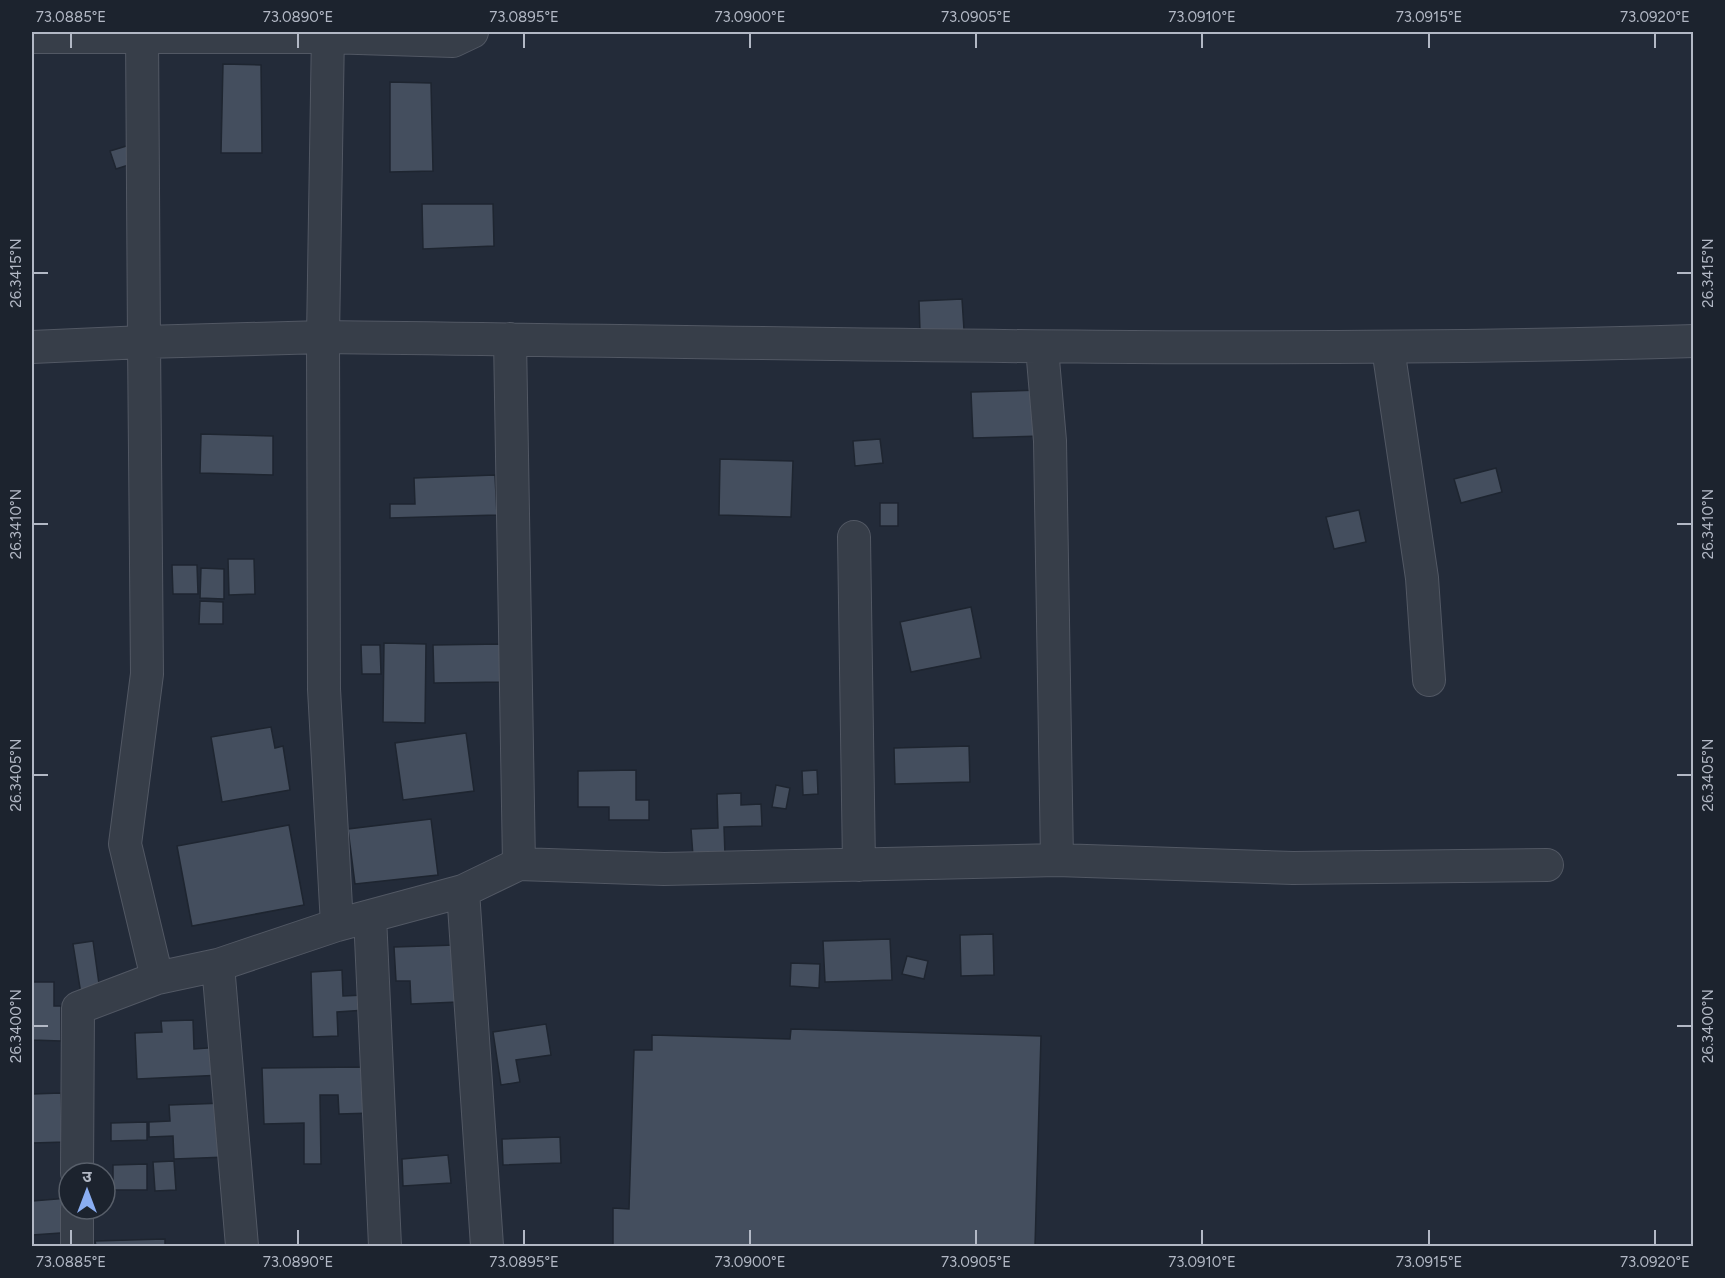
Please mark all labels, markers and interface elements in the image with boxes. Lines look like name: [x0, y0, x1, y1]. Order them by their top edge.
text: 73.0885°E: [36, 8, 106, 26]
text: 73.0890°E: [263, 8, 333, 26]
text: 73.0895°E: [489, 8, 559, 26]
text: 73.0900°E: [714, 8, 786, 26]
text: 73.0905°E: [941, 8, 1011, 26]
text: 73.0910°E: [1168, 8, 1236, 26]
text: 73.0915°E: [1396, 8, 1462, 26]
text: 73.0920°E: [1620, 8, 1690, 26]
text: 26.3415°N: [7, 238, 25, 308]
text: 26.3415°N: [1699, 238, 1717, 308]
text: 26.3410°N: [7, 489, 25, 559]
text: 26.3410°N: [1699, 489, 1717, 559]
text: 26.3405°N: [7, 739, 25, 811]
text: 26.3405°N: [1699, 739, 1717, 811]
text: 26.3400°N: [7, 989, 25, 1063]
text: 26.3400°N: [1699, 989, 1717, 1063]
north arrow: [57, 1161, 117, 1221]
text: उ: [82, 1167, 92, 1186]
text: 73.0885°E: [36, 1253, 106, 1271]
text: 73.0890°E: [263, 1253, 333, 1271]
text: 73.0895°E: [489, 1253, 559, 1271]
text: 73.0900°E: [714, 1253, 786, 1271]
text: 73.0905°E: [941, 1253, 1011, 1271]
text: 73.0910°E: [1168, 1253, 1236, 1271]
text: 73.0915°E: [1396, 1253, 1462, 1271]
text: 73.0920°E: [1620, 1253, 1690, 1271]

